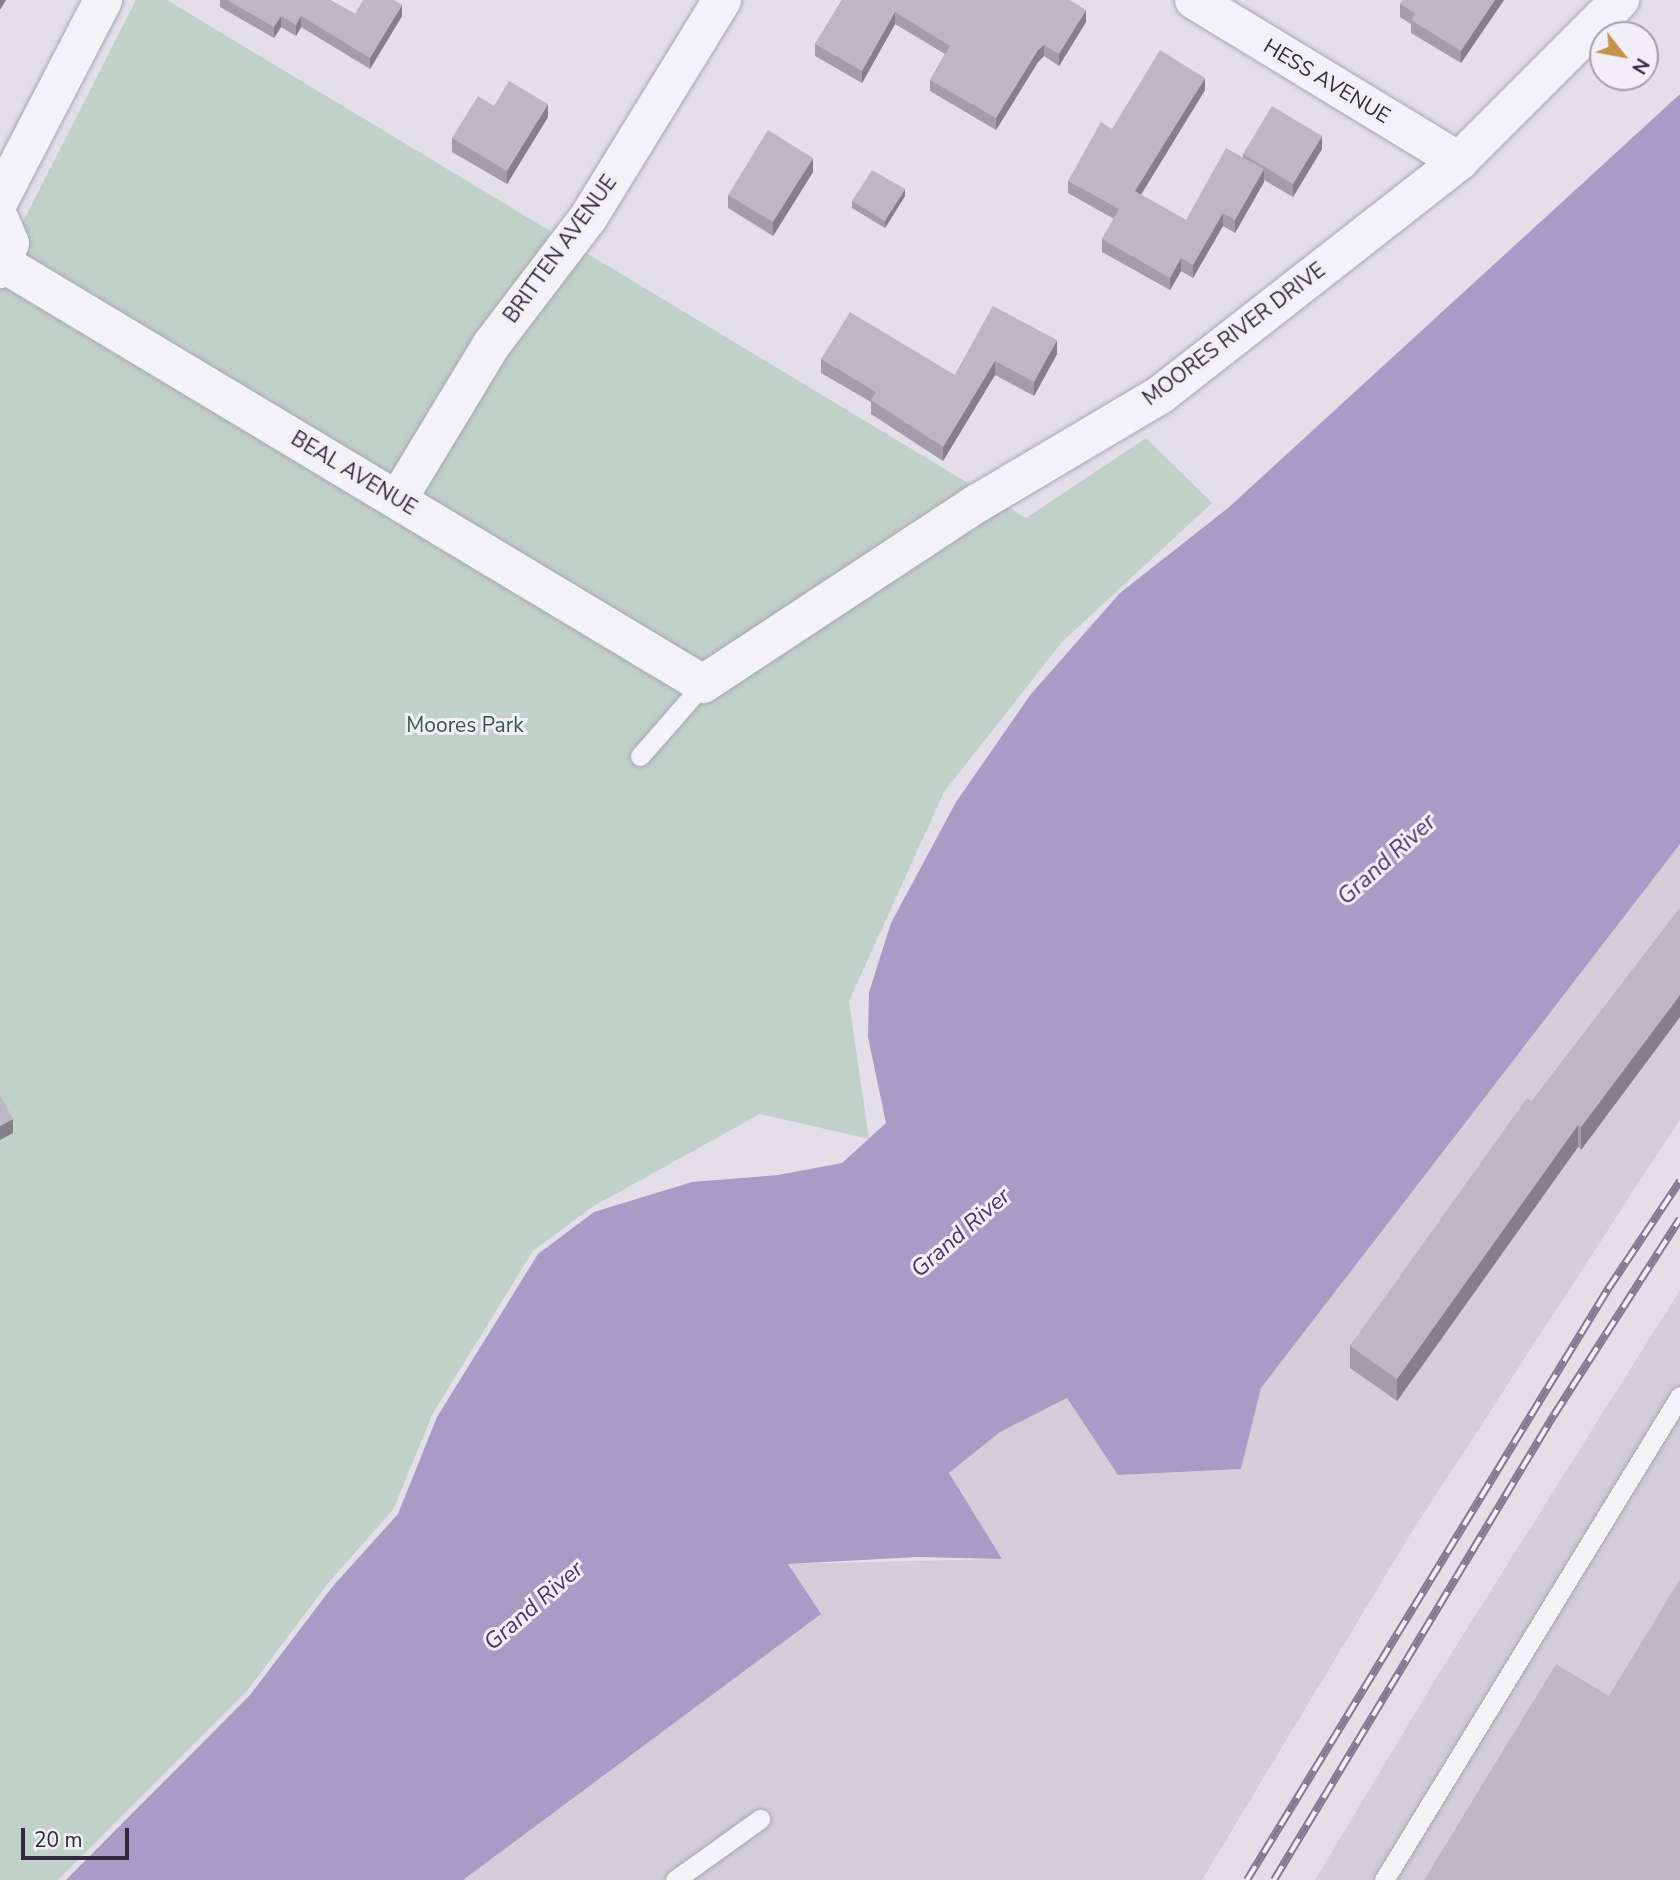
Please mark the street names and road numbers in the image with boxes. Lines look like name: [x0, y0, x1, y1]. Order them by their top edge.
street label: HESS AVENUE: [1259, 33, 1395, 129]
street label: BRITTEN AVENUE: [498, 170, 622, 328]
street label: MOORES RIVER DRIVE: [1138, 257, 1330, 411]
street label: BEAL AVENUE: [287, 426, 421, 520]

